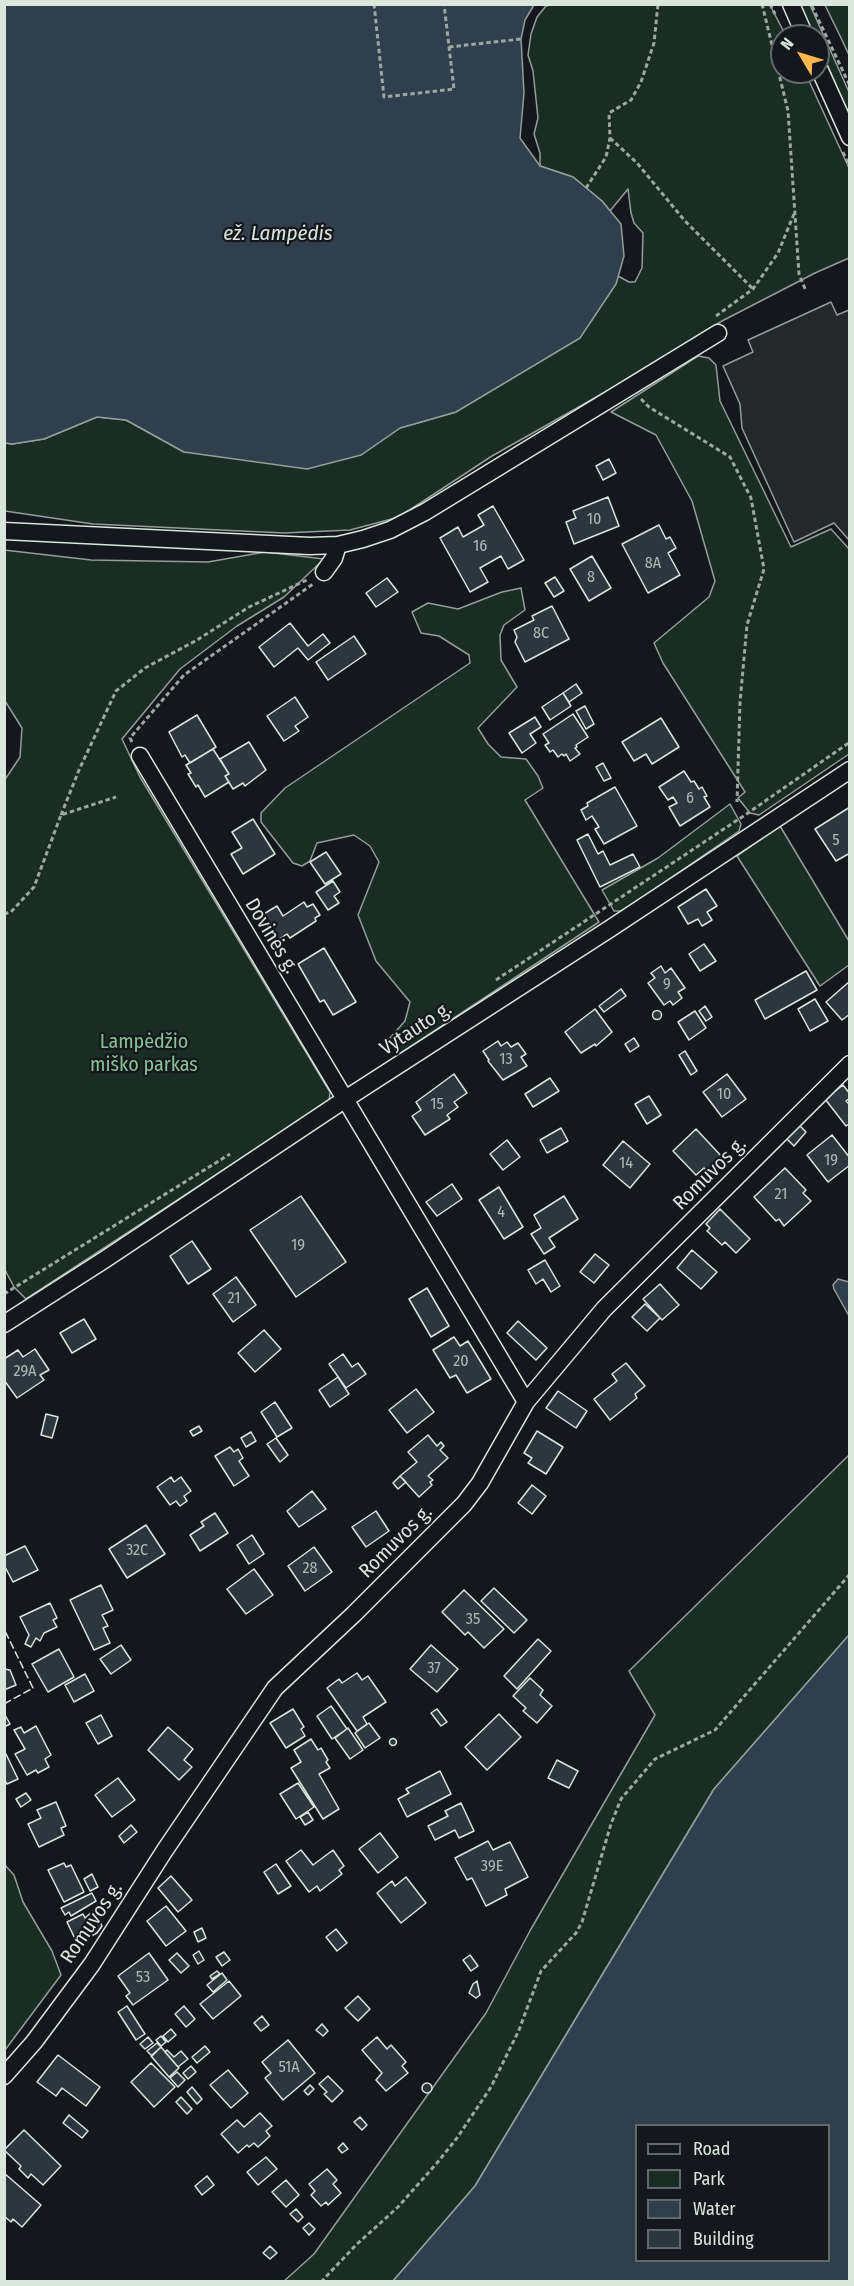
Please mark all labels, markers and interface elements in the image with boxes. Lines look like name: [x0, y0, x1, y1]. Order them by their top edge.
north arrow: [770, 24, 830, 84]
text: N: [777, 34, 797, 53]
water label: ež. Lampėdis: [223, 221, 333, 247]
house number: 10: [587, 510, 601, 530]
house number: 16: [473, 537, 487, 557]
house number: 8A: [645, 554, 661, 574]
house number: 8: [587, 568, 595, 588]
house number: 8C: [533, 624, 549, 644]
house number: 6: [686, 789, 694, 809]
house number: 5: [832, 831, 840, 851]
street label: Dovinės g.: [239, 894, 303, 978]
house number: 9: [663, 975, 671, 995]
street label: Vytauto g.: [376, 997, 456, 1061]
park label: Lampėdžio miško parkas: [90, 1030, 198, 1077]
house number: 13: [499, 1050, 513, 1070]
house number: 10: [717, 1085, 731, 1105]
house number: 15: [430, 1095, 444, 1115]
street label: Romuvos g.: [669, 1133, 751, 1215]
house number: 19: [824, 1151, 838, 1171]
house number: 14: [619, 1154, 633, 1174]
house number: 21: [775, 1185, 787, 1205]
house number: 4: [497, 1203, 505, 1223]
house number: 19: [291, 1236, 305, 1256]
house number: 21: [228, 1289, 240, 1309]
house number: 20: [453, 1352, 469, 1372]
house number: 29A: [14, 1362, 36, 1382]
street label: Romuvos g.: [355, 1501, 437, 1583]
house number: 32C: [126, 1541, 148, 1561]
house number: 28: [302, 1559, 318, 1579]
house number: 35: [466, 1610, 480, 1630]
house number: 37: [427, 1659, 441, 1679]
house number: 39E: [481, 1857, 503, 1877]
street label: Romuvos g.: [56, 1878, 128, 1968]
house number: 53: [136, 1968, 150, 1988]
house number: 51A: [278, 2058, 300, 2078]
legend: [635, 2124, 830, 2262]
text: Road: [693, 2138, 730, 2160]
text: Park: [693, 2168, 725, 2190]
text: Water: [693, 2198, 736, 2220]
text: Building: [693, 2228, 754, 2250]

